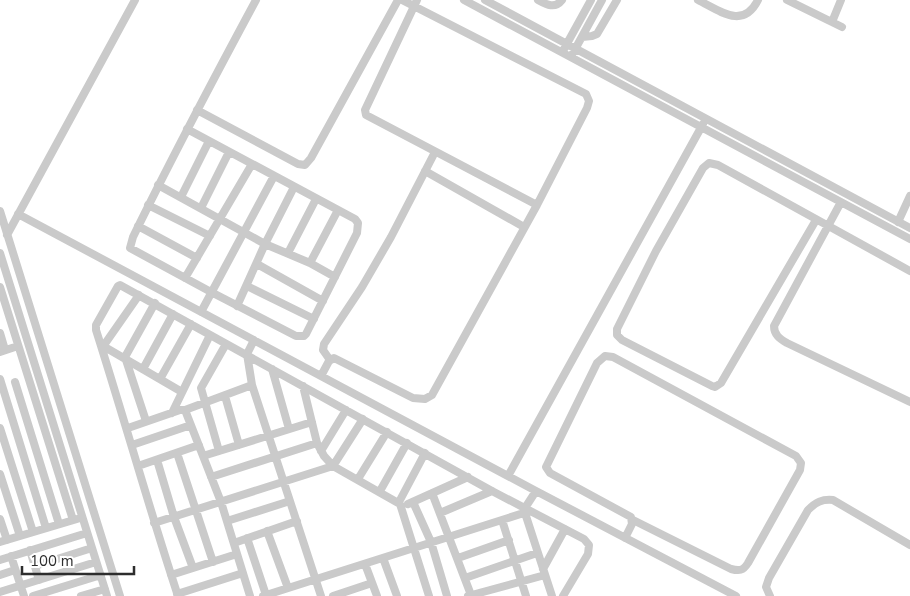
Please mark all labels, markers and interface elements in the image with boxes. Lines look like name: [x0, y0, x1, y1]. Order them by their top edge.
scale bar: [22, 544, 135, 576]
text: 100 m: [30, 551, 74, 571]

